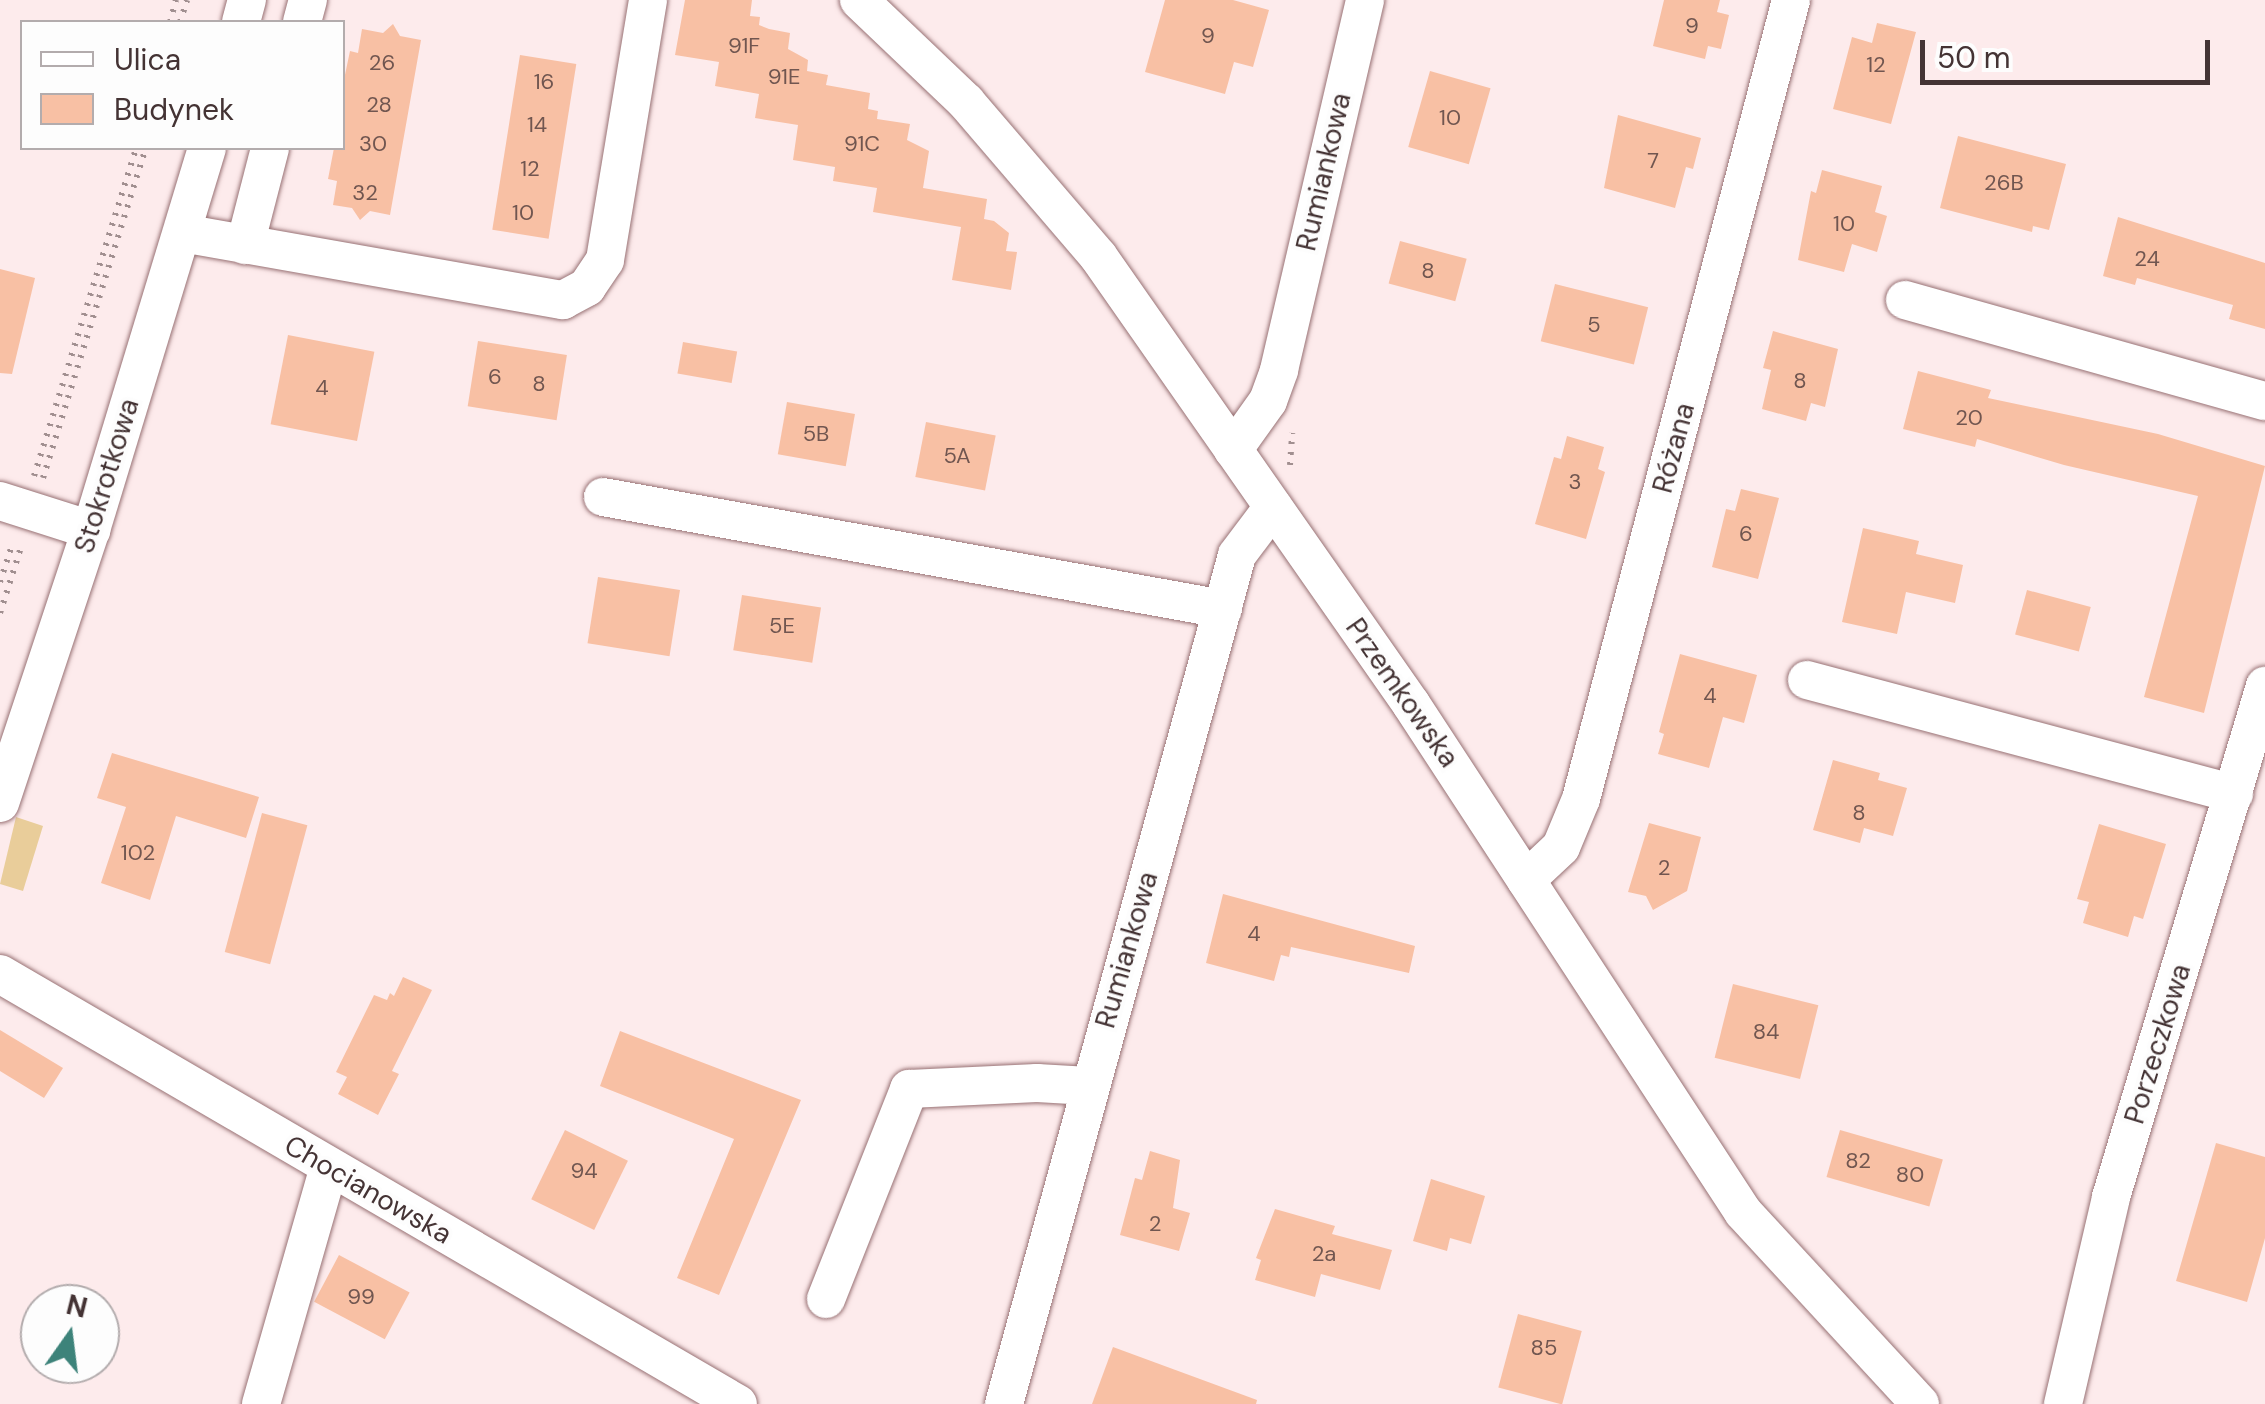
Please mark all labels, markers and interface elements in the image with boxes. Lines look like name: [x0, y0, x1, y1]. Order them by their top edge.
house number: 9: [1685, 13, 1699, 39]
legend: [20, 20, 345, 150]
scale bar: [1925, 20, 2215, 82]
house number: 9: [1201, 23, 1215, 49]
house number: 91F: [728, 33, 760, 59]
text: 50 m: [1937, 38, 2011, 77]
text: Ulica: [114, 40, 181, 79]
house number: 26: [369, 50, 395, 76]
house number: 12: [1866, 52, 1886, 78]
house number: 91E: [768, 64, 800, 90]
house number: 16: [534, 69, 554, 95]
text: Budynek: [114, 90, 234, 129]
street label: Rumiankowa: [1290, 90, 1358, 254]
house number: 28: [366, 92, 392, 118]
house number: 10: [1439, 105, 1461, 131]
house number: 14: [527, 112, 547, 138]
house number: 30: [359, 131, 387, 157]
house number: 91C: [844, 131, 880, 157]
house number: 7: [1647, 148, 1659, 174]
house number: 12: [520, 156, 540, 182]
house number: 26B: [1984, 170, 2024, 196]
house number: 32: [352, 180, 378, 206]
house number: 10: [512, 200, 534, 226]
house number: 10: [1833, 211, 1855, 237]
house number: 24: [2134, 246, 2160, 272]
house number: 8: [1421, 258, 1435, 284]
house number: 5: [1587, 312, 1601, 338]
house number: 6: [488, 364, 502, 390]
house number: 8: [1793, 368, 1807, 394]
house number: 8: [532, 371, 546, 397]
house number: 4: [315, 375, 329, 401]
street label: Stokrotkowa: [68, 395, 146, 557]
street label: Różana: [1646, 399, 1702, 497]
house number: 20: [1955, 405, 1983, 431]
house number: 5B: [803, 421, 829, 447]
house number: 5A: [943, 443, 971, 469]
house number: 3: [1568, 469, 1582, 495]
house number: 6: [1739, 521, 1753, 547]
street label: Przemkowska: [1338, 612, 1466, 774]
house number: 5E: [769, 613, 795, 639]
house number: 4: [1703, 683, 1717, 709]
house number: 8: [1852, 800, 1866, 826]
house number: 102: [121, 840, 155, 866]
house number: 2: [1658, 855, 1670, 881]
street label: Rumiankowa: [1089, 868, 1165, 1032]
house number: 4: [1247, 921, 1261, 947]
street label: Porzeczkowa: [2118, 960, 2198, 1128]
house number: 84: [1753, 1019, 1779, 1045]
street label: Chocianowska: [278, 1129, 458, 1251]
house number: 82: [1845, 1148, 1871, 1174]
house number: 94: [570, 1158, 598, 1184]
house number: 80: [1896, 1162, 1924, 1188]
house number: 2: [1149, 1211, 1161, 1237]
house number: 2a: [1312, 1241, 1336, 1267]
north arrow: [20, 1284, 120, 1384]
house number: 99: [347, 1284, 375, 1310]
text: N: [63, 1286, 91, 1327]
house number: 85: [1531, 1335, 1557, 1361]

